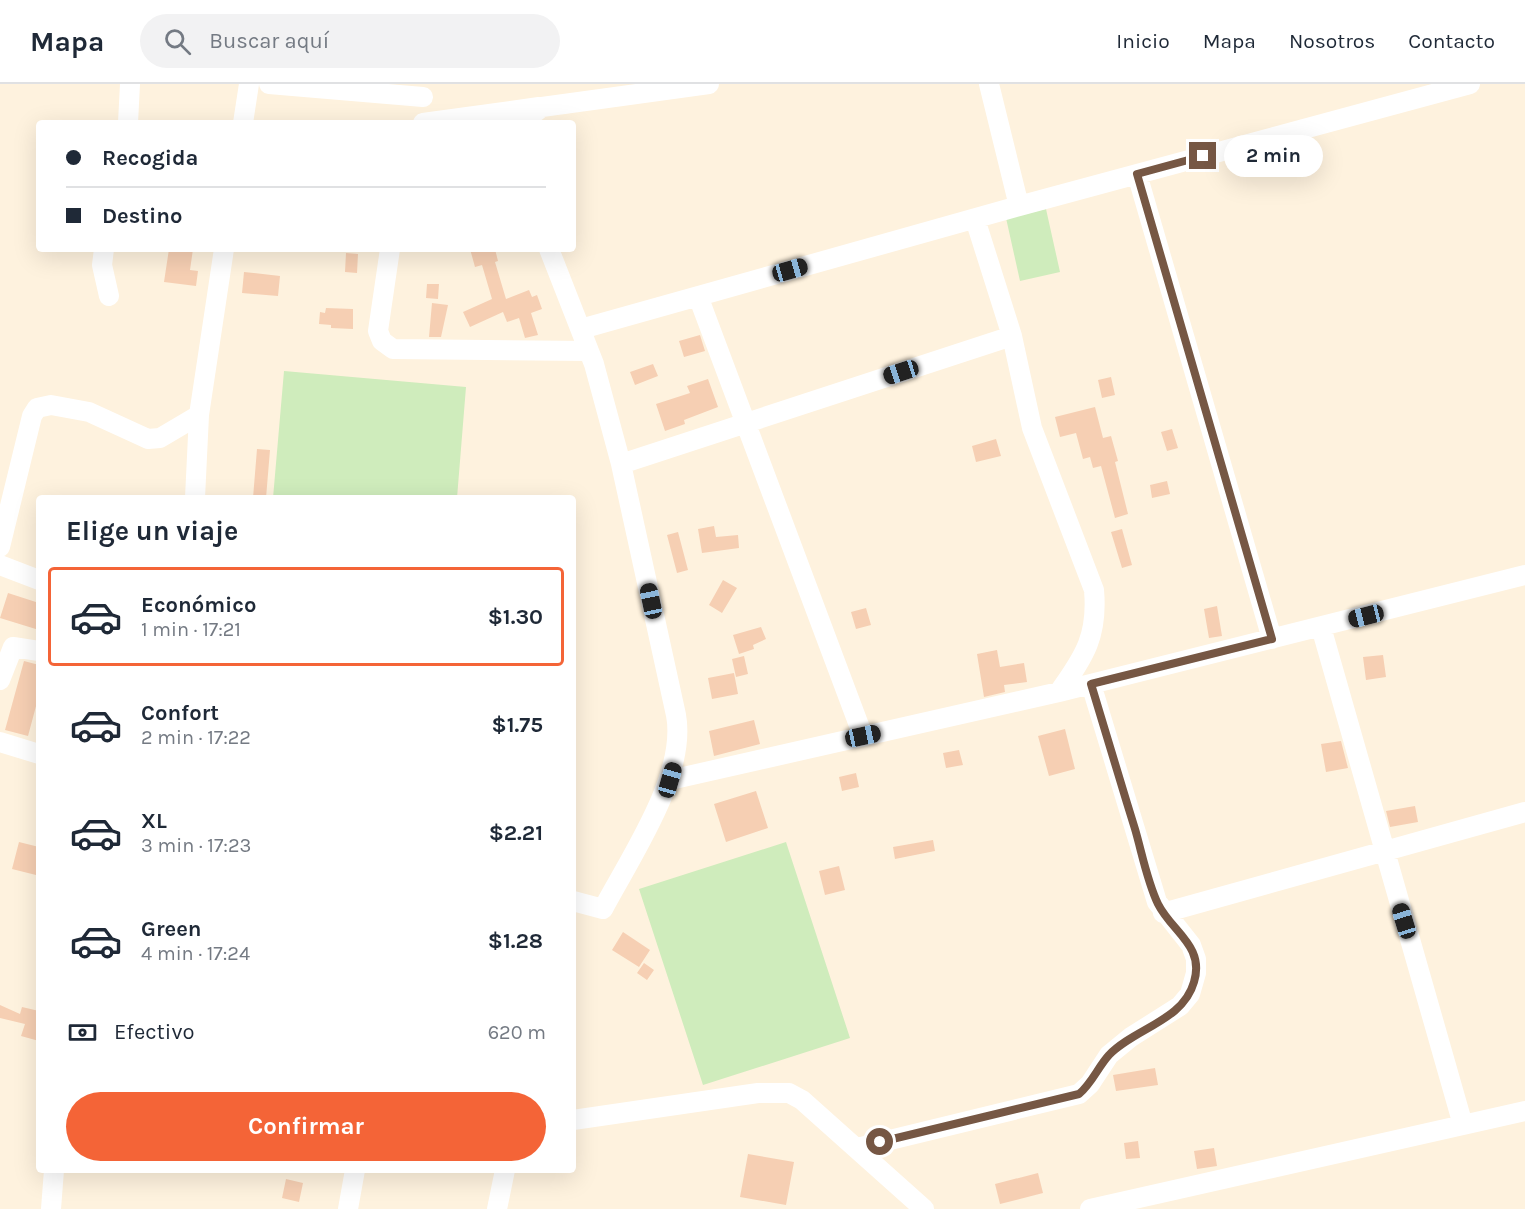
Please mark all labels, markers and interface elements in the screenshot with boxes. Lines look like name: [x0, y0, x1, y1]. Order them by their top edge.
search box: [140, 14, 560, 68]
text: Mapa: [30, 25, 104, 58]
icon: search: [161, 25, 194, 58]
text: Buscar aquí: [209, 28, 329, 54]
text: Inicio: [1116, 29, 1170, 53]
text: Mapa: [1203, 29, 1256, 53]
text: Nosotros: [1289, 29, 1375, 53]
text: Contacto: [1408, 29, 1495, 53]
callout: 2 min: [1224, 135, 1323, 177]
route end: [1189, 142, 1216, 169]
text: 2 min: [1246, 144, 1301, 167]
text: Recogida: [102, 145, 198, 171]
text: Destino: [102, 203, 182, 229]
car: [770, 256, 810, 284]
car: [881, 358, 921, 386]
text: Elige un viaje: [66, 515, 238, 547]
car: [638, 582, 664, 620]
icon: car: [69, 590, 123, 644]
text: Económico: [141, 592, 256, 618]
car: [1346, 603, 1386, 629]
text: $1.30: [488, 604, 543, 630]
text: 1 min · 17:21: [141, 618, 241, 641]
icon: car: [69, 698, 123, 752]
text: Confort: [141, 700, 219, 726]
text: $1.75: [492, 712, 543, 738]
car: [844, 723, 882, 749]
text: 2 min · 17:22: [141, 726, 251, 749]
car: [656, 760, 684, 800]
icon: car: [69, 806, 123, 860]
text: XL: [141, 808, 167, 834]
text: $2.21: [489, 820, 543, 846]
text: 3 min · 17:23: [141, 834, 251, 857]
car: [1390, 901, 1418, 941]
icon: car: [69, 914, 123, 968]
text: Green: [141, 916, 202, 942]
text: $1.28: [488, 928, 543, 954]
text: 4 min · 17:24: [141, 942, 250, 965]
icon: cash: [66, 1016, 99, 1049]
text: Efectivo: [114, 1019, 194, 1045]
text: 620 m: [488, 1021, 546, 1044]
button: Confirmar: [66, 1092, 546, 1161]
route start: [866, 1128, 893, 1155]

